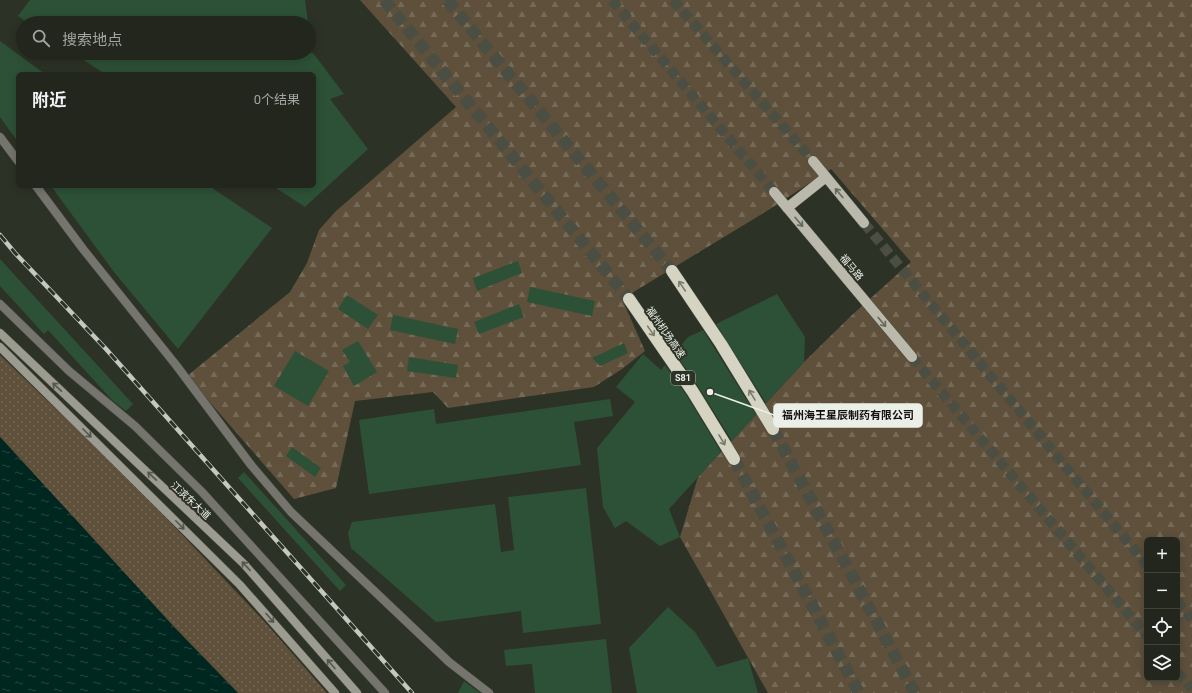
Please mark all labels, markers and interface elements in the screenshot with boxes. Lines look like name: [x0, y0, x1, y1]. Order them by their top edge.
search box: [16, 16, 316, 60]
icon: search: [30, 27, 52, 49]
text: 搜索地点: [62, 31, 122, 49]
text: 附近: [32, 90, 66, 110]
text: 0个结果: [254, 92, 300, 107]
one-way arrow: [835, 188, 844, 199]
one-way arrow: [795, 217, 804, 228]
street label: 福马路: [838, 252, 865, 282]
one-way arrow: [678, 281, 686, 292]
street label: 福州机场高速: [644, 305, 687, 360]
one-way arrow: [878, 317, 887, 327]
one-way arrow: [647, 326, 655, 337]
road number: S81: [671, 371, 695, 385]
one-way arrow: [52, 382, 62, 392]
one-way arrow: [748, 389, 756, 401]
callout: 福州海王星辰制药有限公司: [774, 404, 922, 427]
text: 福州海王星辰制药有限公司: [782, 409, 914, 422]
one-way arrow: [82, 428, 92, 438]
one-way arrow: [718, 434, 726, 445]
one-way arrow: [147, 471, 157, 481]
street label: 江滨东大道: [169, 479, 213, 521]
one-way arrow: [175, 520, 185, 530]
map controls: [1144, 537, 1180, 681]
button: +: [1144, 537, 1180, 573]
one-way arrow: [241, 561, 251, 571]
button: −: [1144, 573, 1180, 609]
button: locate: [1144, 609, 1180, 645]
one-way arrow: [265, 613, 274, 624]
button: layers: [1144, 645, 1180, 681]
one-way arrow: [327, 658, 336, 669]

